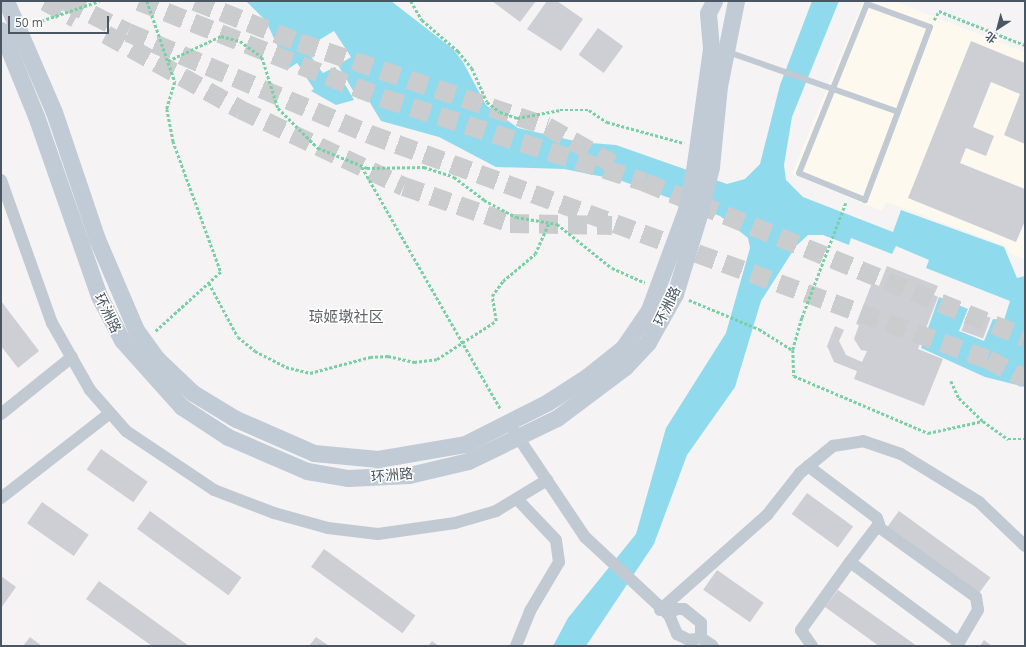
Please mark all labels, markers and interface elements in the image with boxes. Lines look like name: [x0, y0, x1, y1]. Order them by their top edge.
scale bar: [10, 8, 111, 34]
north arrow: [978, 8, 1018, 48]
text: 50 m: [15, 14, 43, 31]
text: 北: [982, 29, 1000, 47]
street label: 环洲路: [650, 283, 684, 329]
street label: 环洲路: [91, 290, 125, 336]
district label: 琼姬墩社区: [309, 308, 383, 326]
street label: 环洲路: [370, 465, 414, 485]

